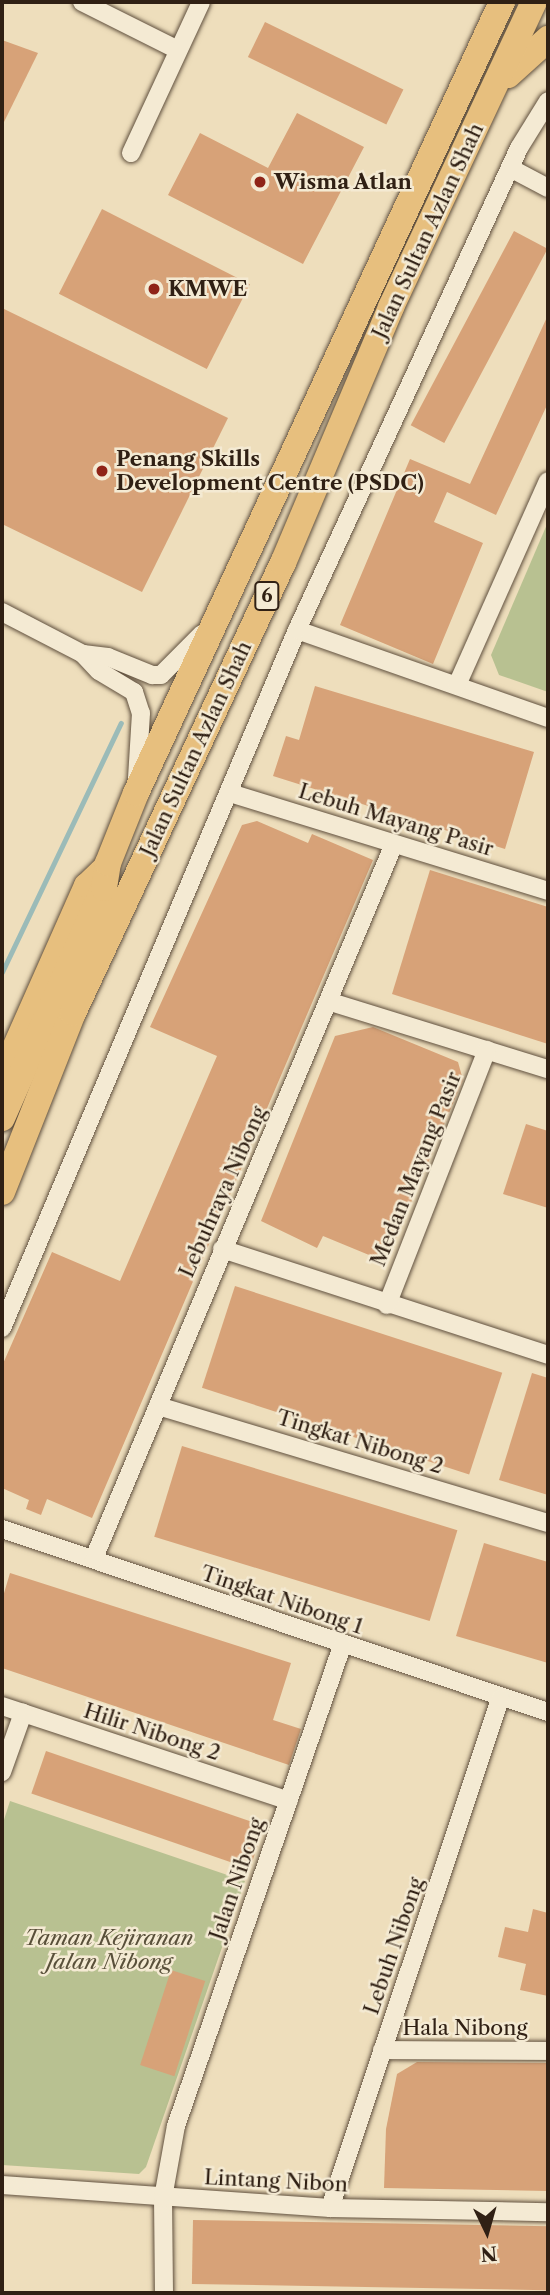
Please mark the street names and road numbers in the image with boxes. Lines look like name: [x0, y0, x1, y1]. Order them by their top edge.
street label: Jalan Sultan Azlan Shah: [367, 119, 489, 343]
road number: 6: [253, 580, 281, 611]
street label: Jalan Sultan Azlan Shah: [135, 637, 257, 861]
street label: Lebuh Mayang Pasir: [295, 778, 497, 862]
street label: Medan Mayang Pasir: [365, 1068, 467, 1270]
street label: Lebuhraya Nibong: [174, 1103, 272, 1281]
street label: Tingkat Nibong 2: [274, 1405, 446, 1479]
street label: Tingkat Nibong 1: [198, 1560, 366, 1640]
street label: Hilir Nibong 2: [80, 1698, 224, 1766]
street label: Jalan Nibong: [204, 1815, 270, 1943]
street label: Lebuh Nibong: [359, 1874, 429, 2018]
street label: Hala Nibong: [402, 2015, 528, 2041]
street label: Lintang Nibon: [203, 2165, 349, 2197]

